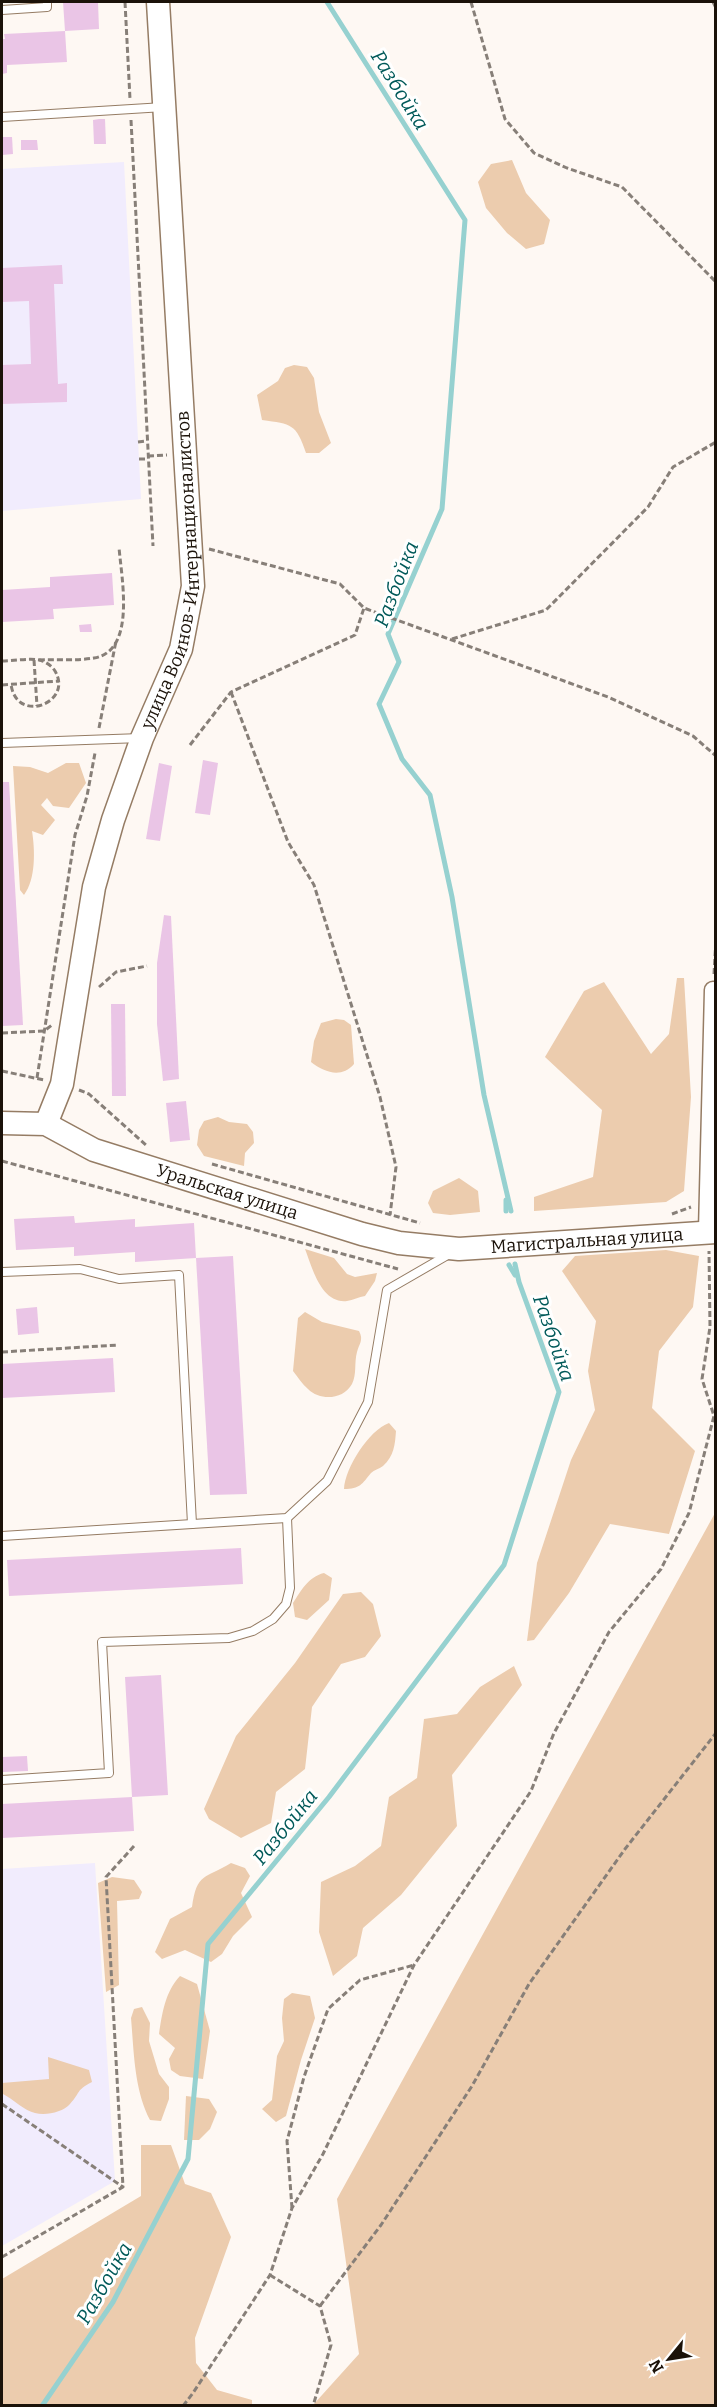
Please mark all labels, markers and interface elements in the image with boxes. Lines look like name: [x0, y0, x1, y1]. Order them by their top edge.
water label: Разбойка: [366, 46, 434, 134]
street label: улица Воинов-Интернационалистов: [136, 410, 204, 734]
water label: Разбойка: [369, 538, 423, 630]
street label: Уральская улица: [153, 1159, 301, 1224]
street label: Магистральная улица: [490, 1223, 684, 1258]
water label: Разбойка: [528, 1292, 580, 1384]
water label: Разбойка: [247, 1785, 323, 1869]
water label: Разбойка: [71, 2238, 137, 2328]
north arrow: [639, 2329, 699, 2389]
text: N: [645, 2356, 668, 2376]

